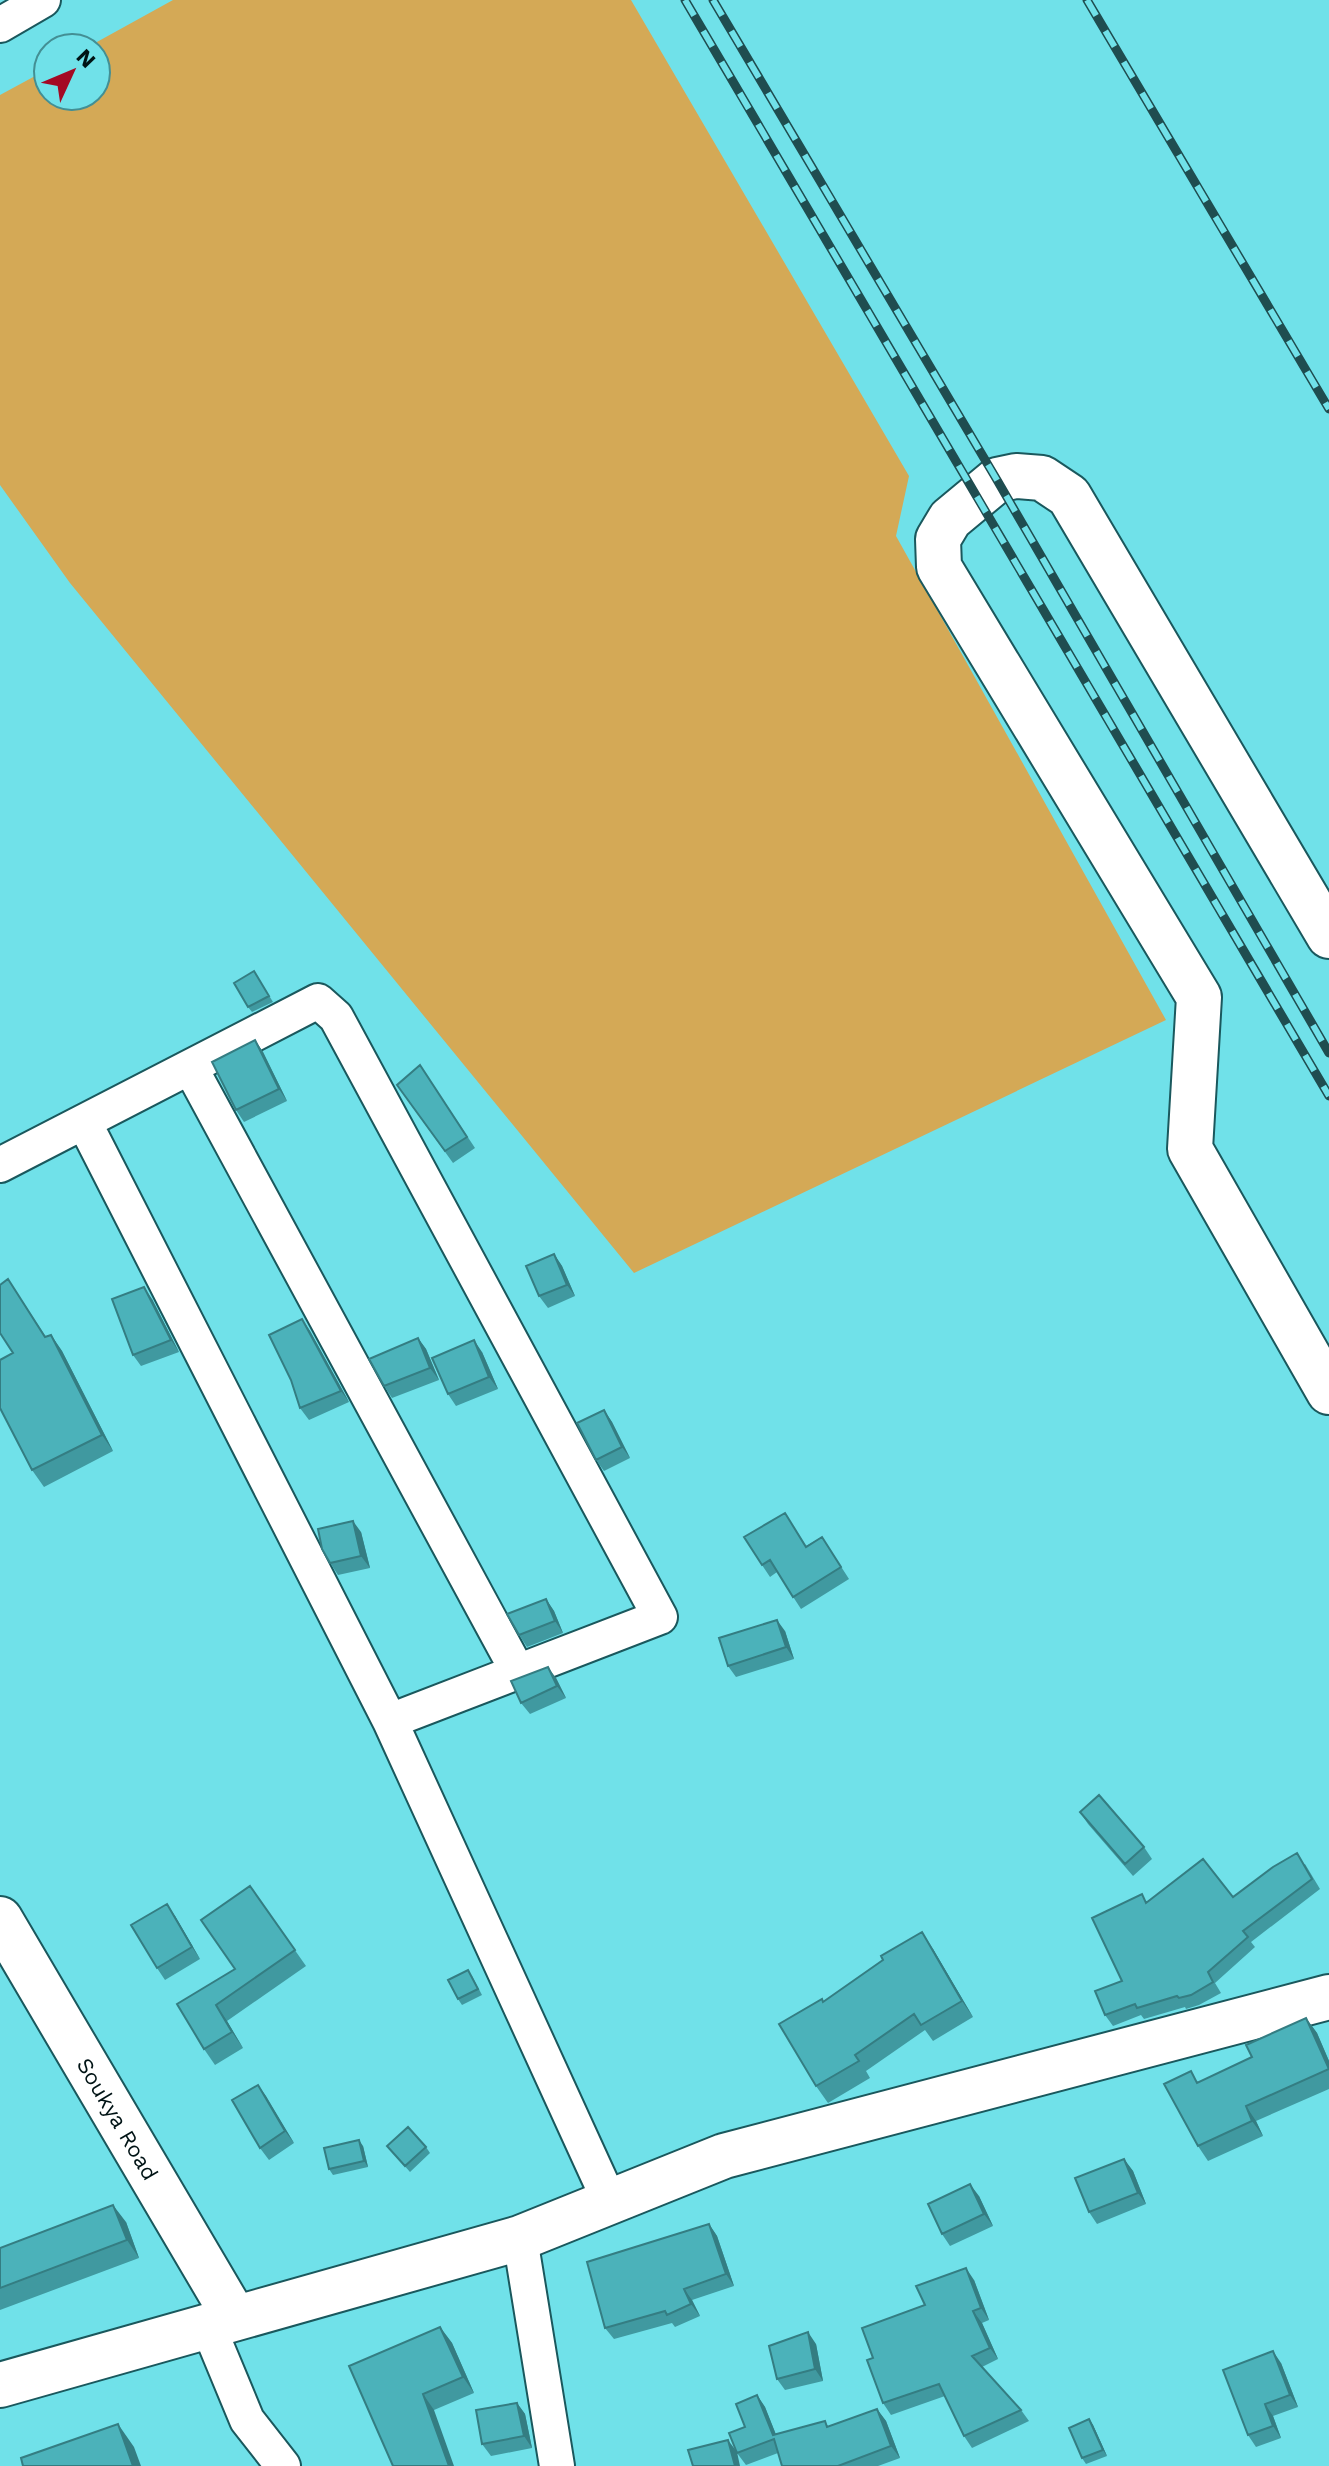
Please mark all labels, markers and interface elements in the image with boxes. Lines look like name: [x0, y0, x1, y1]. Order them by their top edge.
north arrow: [32, 32, 112, 112]
text: N: [71, 44, 101, 73]
street label: Soukya Road: [72, 2053, 163, 2185]

